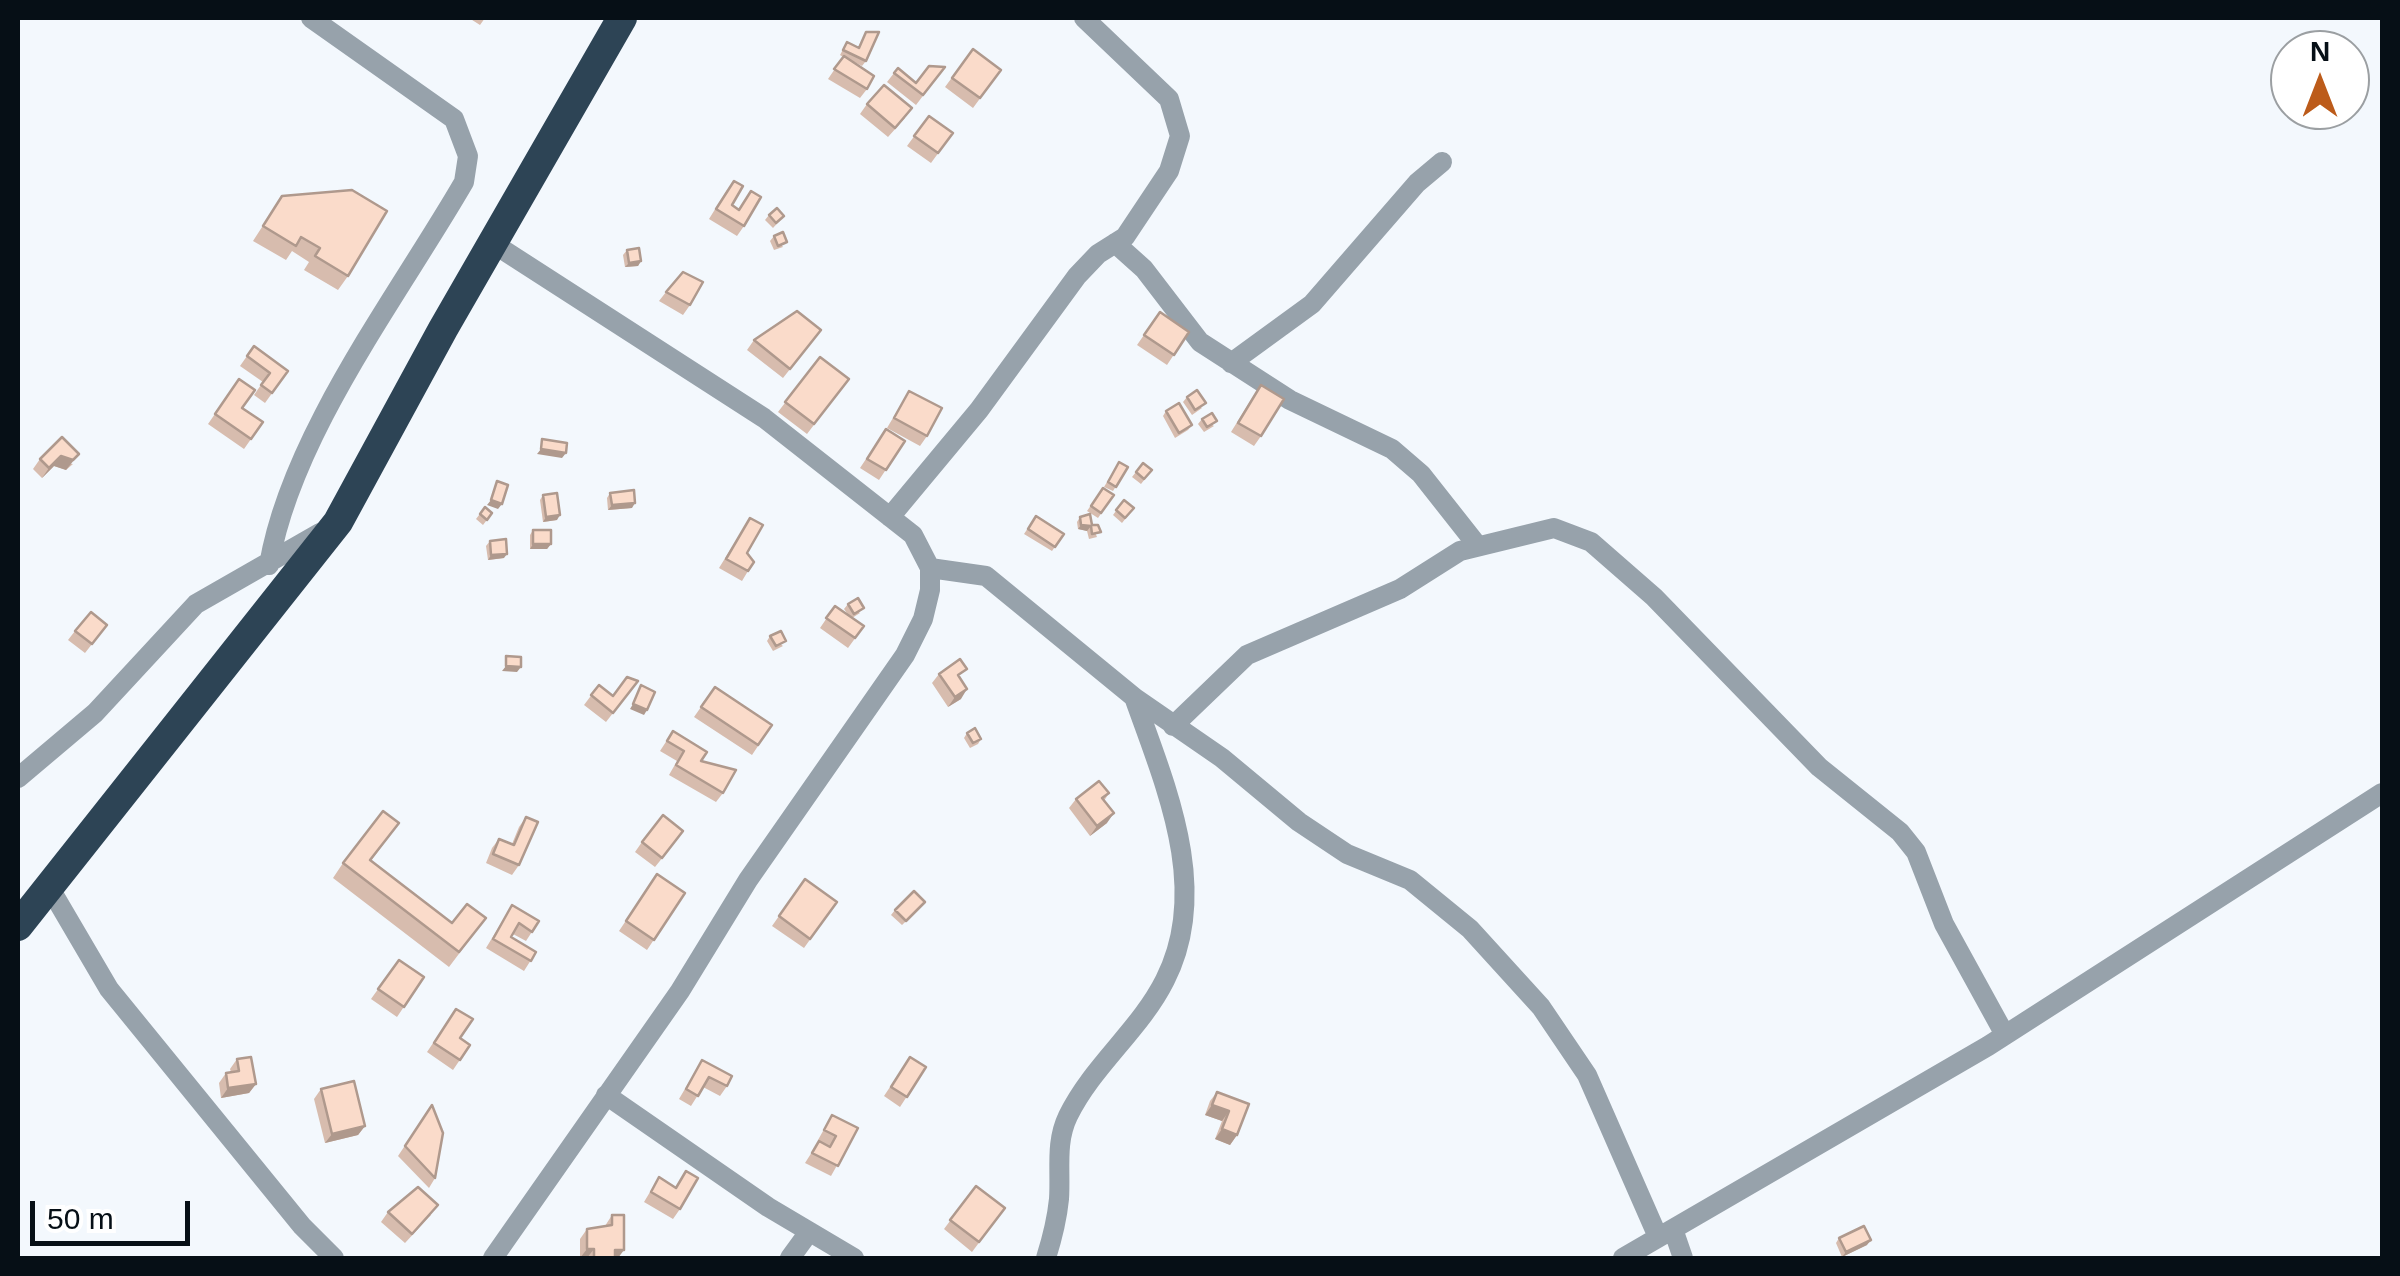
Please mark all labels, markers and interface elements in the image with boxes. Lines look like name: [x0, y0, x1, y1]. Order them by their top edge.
north arrow: [2270, 30, 2370, 130]
text: N: [2310, 36, 2330, 67]
scale bar: [35, 1181, 195, 1243]
text: 50 m: [47, 1202, 114, 1235]

